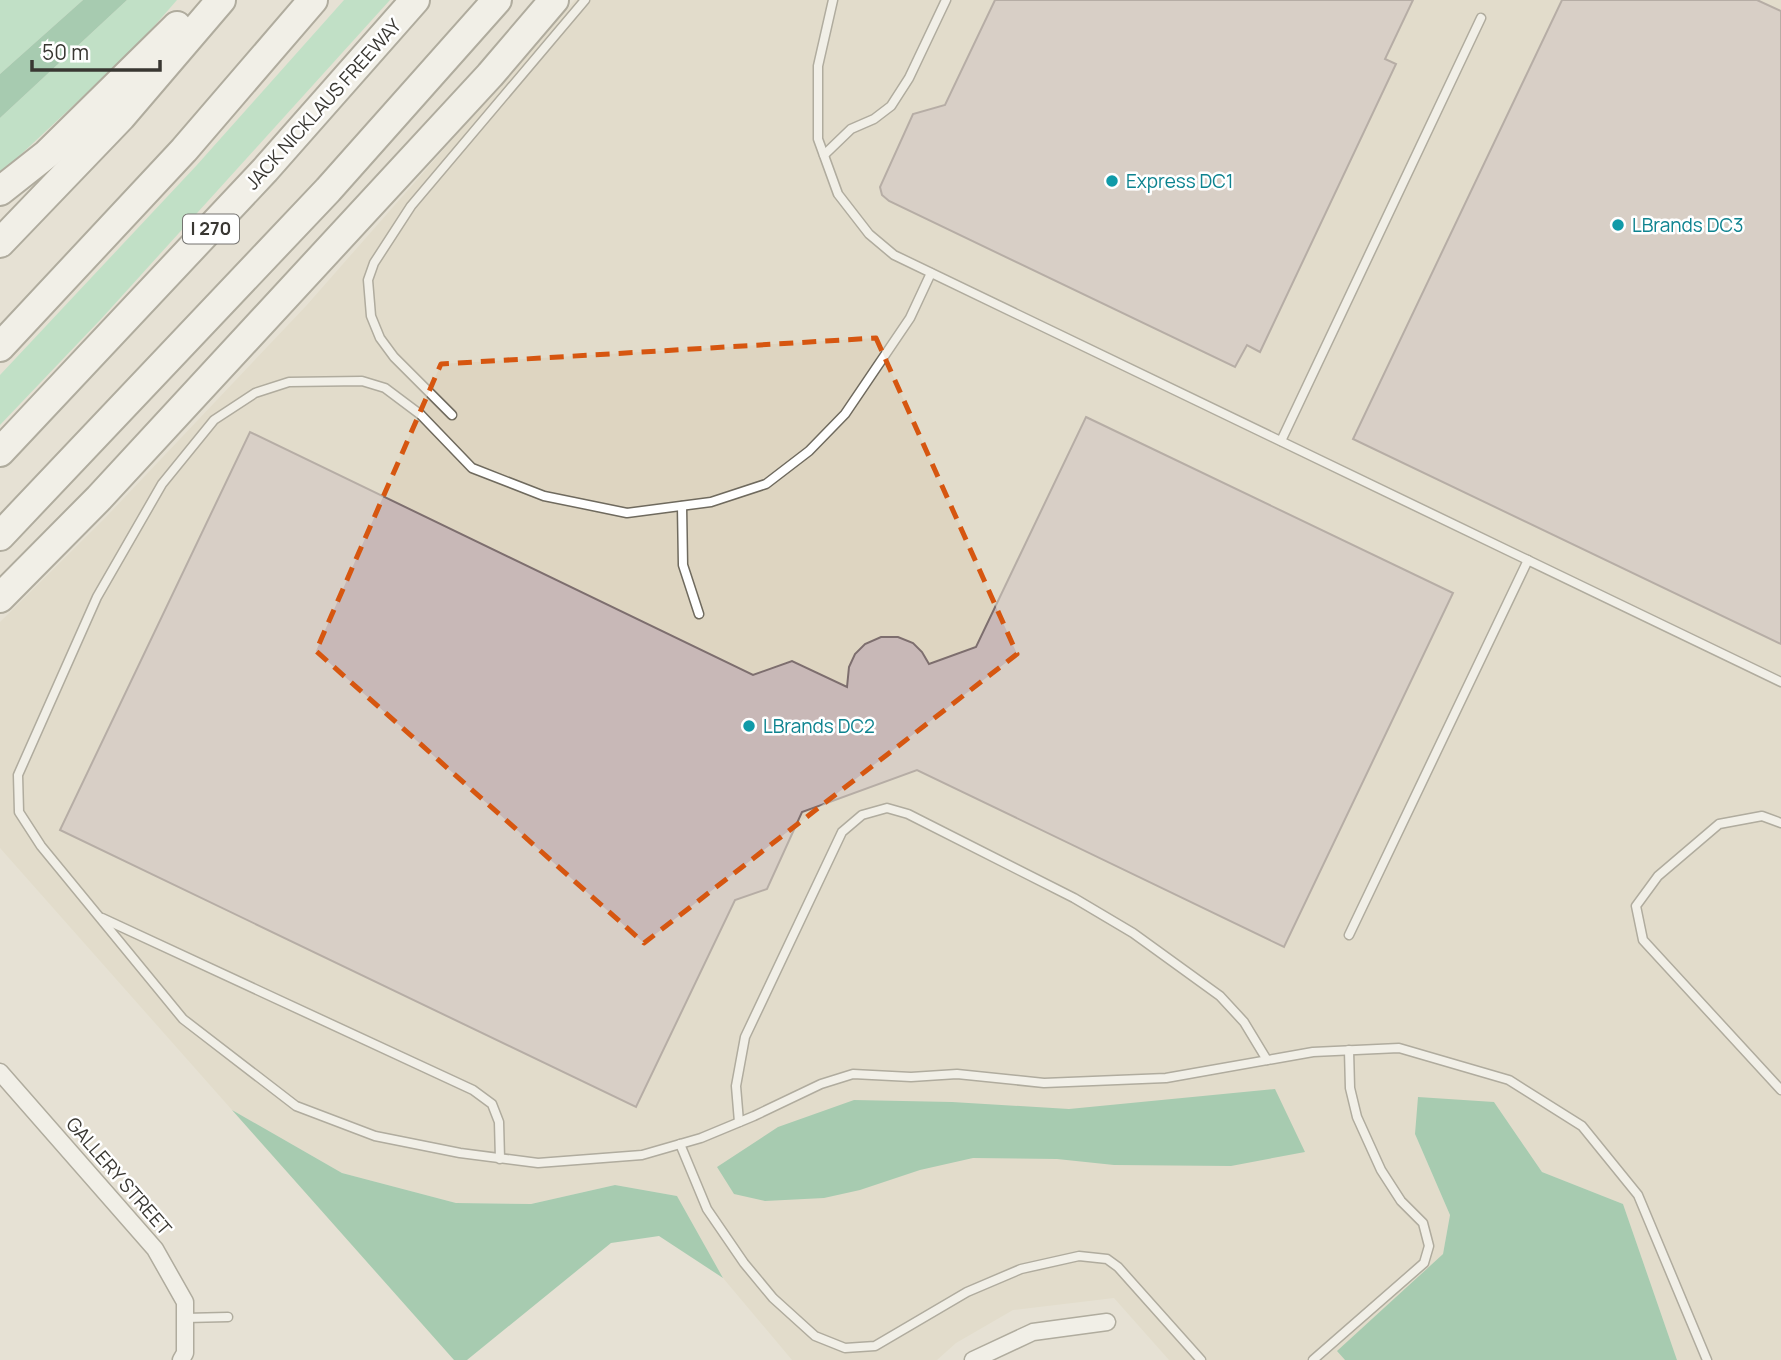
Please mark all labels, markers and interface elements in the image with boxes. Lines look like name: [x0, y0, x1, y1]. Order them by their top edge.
street label: JACK NICKLAUS FREEWAY: [239, 13, 407, 195]
scale bar: [32, 28, 159, 72]
text: 50 m: [42, 38, 89, 66]
place label: Express DC1: [1126, 168, 1233, 194]
marker: Express DC1: [1104, 173, 1120, 189]
place label: LBrands DC3: [1632, 212, 1744, 238]
road number: I 270: [183, 214, 239, 244]
marker: LBrands DC3: [1610, 217, 1626, 233]
place label: LBrands DC2: [763, 713, 875, 739]
marker: LBrands DC2: [741, 718, 757, 734]
street label: GALLERY STREET: [60, 1111, 178, 1241]

